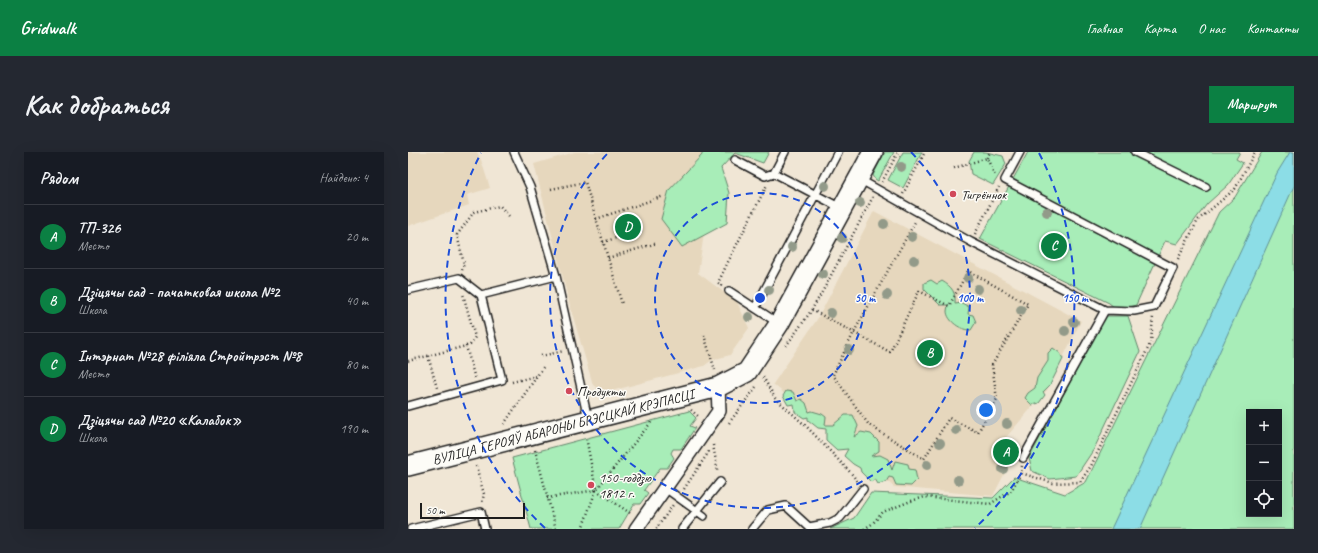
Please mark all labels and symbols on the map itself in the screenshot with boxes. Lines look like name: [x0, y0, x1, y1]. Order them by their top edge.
place label: Тигрённок: [961, 186, 1007, 203]
marker: Тигрённок: [948, 189, 958, 199]
pin: D: [615, 212, 641, 242]
pin: C: [1041, 231, 1067, 261]
text: 50 m: [855, 290, 876, 306]
text: 100 m: [957, 290, 984, 306]
text: 150 m: [1062, 290, 1089, 306]
centre of rings: [753, 291, 767, 305]
pin: B: [917, 338, 943, 368]
place label: Продукты: [577, 383, 626, 400]
street label: ВУЛІЦА ГЕРОЯЎ АБАРОНЫ БРЭСЦКАЙ КРЭПАСЦІ: [431, 384, 699, 468]
marker: Продукты: [564, 386, 574, 396]
your location: [976, 400, 996, 420]
pin: A: [993, 437, 1019, 467]
place label: 150-годдзю 1812 г.: [599, 469, 652, 502]
marker: 150-годдзю 1812 г.: [586, 480, 596, 490]
scale bar: [420, 501, 525, 520]

